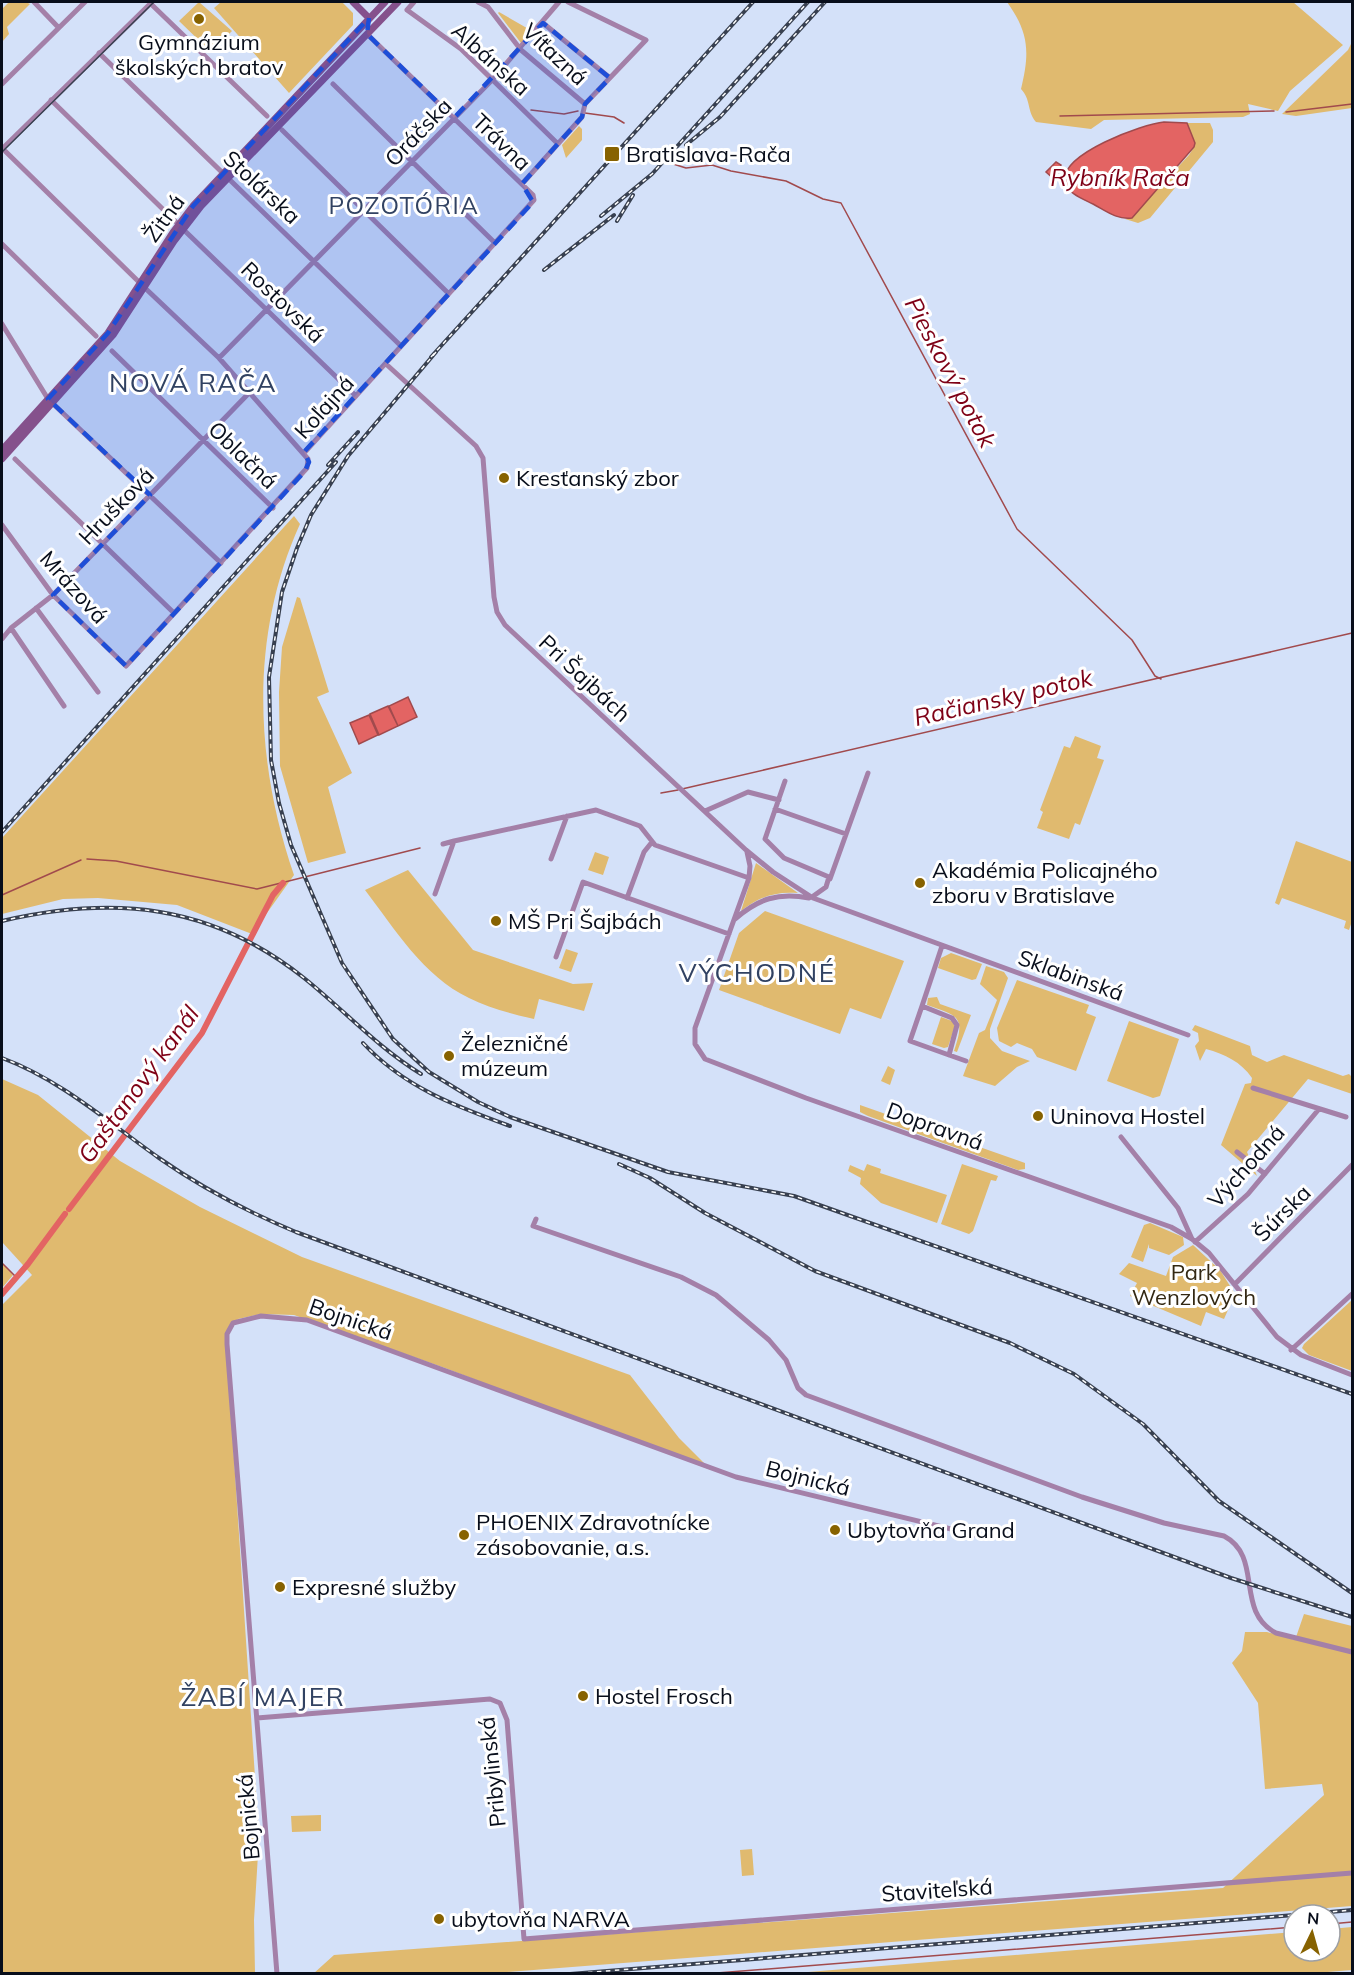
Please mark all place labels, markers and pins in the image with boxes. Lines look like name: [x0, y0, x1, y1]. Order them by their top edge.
marker: Gymnázium školských bratov: [192, 12, 206, 26]
place label: Gymnázium školských bratov: [115, 28, 284, 81]
place label: Bratislava-Rača: [626, 140, 791, 168]
marker: Bratislava-Rača: [603, 145, 621, 163]
place label: Kresťanský zbor: [516, 464, 679, 492]
marker: Kresťanský zbor: [497, 471, 511, 485]
place label: Akadémia Policajného zboru v Bratislave: [932, 856, 1158, 909]
marker: Akadémia Policajného zboru v Bratislave: [913, 876, 927, 890]
place label: MŠ Pri Šajbách: [508, 907, 662, 935]
marker: MŠ Pri Šajbách: [489, 914, 503, 928]
place label: Železničné múzeum: [461, 1029, 568, 1082]
marker: Železničné múzeum: [442, 1049, 456, 1063]
place label: Uninova Hostel: [1050, 1102, 1205, 1130]
marker: Uninova Hostel: [1031, 1109, 1045, 1123]
place label: PHOENIX Zdravotnícke zásobovanie, a.s.: [476, 1508, 710, 1561]
place label: Ubytovňa Grand: [847, 1516, 1015, 1544]
marker: Ubytovňa Grand: [828, 1523, 842, 1537]
marker: PHOENIX Zdravotnícke zásobovanie, a.s.: [457, 1528, 471, 1542]
place label: Expresné služby: [292, 1573, 457, 1601]
marker: Expresné služby: [273, 1580, 287, 1594]
place label: Hostel Frosch: [595, 1682, 733, 1710]
marker: Hostel Frosch: [576, 1689, 590, 1703]
place label: ubytovňa NARVA: [451, 1905, 630, 1933]
marker: ubytovňa NARVA: [432, 1912, 446, 1926]

